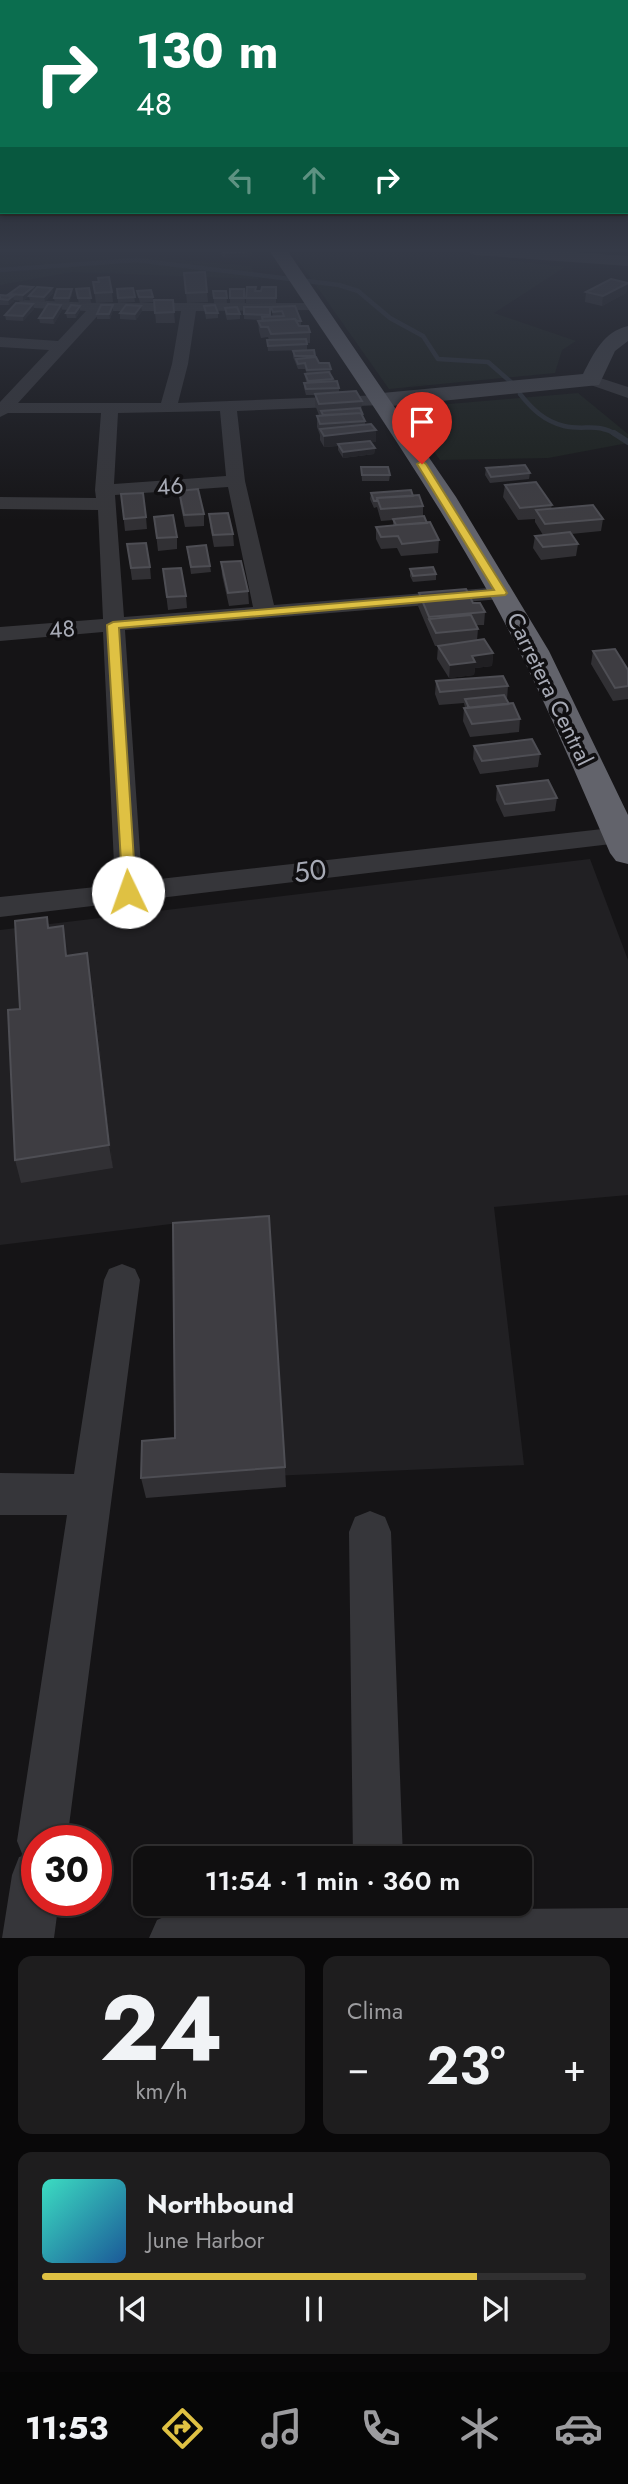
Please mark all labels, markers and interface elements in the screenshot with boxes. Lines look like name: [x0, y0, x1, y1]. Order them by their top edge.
text: 130 m: [136, 16, 279, 86]
icon: right: [21, 28, 112, 119]
text: 48: [136, 81, 172, 127]
icon: left: [222, 161, 260, 199]
icon: ahead: [295, 161, 333, 199]
icon: right: [368, 161, 406, 199]
pin: [392, 392, 452, 464]
icon: arrive: [403, 403, 441, 441]
street label: 46: [156, 468, 184, 504]
street label: Carretera Central: [498, 607, 602, 771]
street label: 48: [48, 611, 76, 647]
street label: 50: [291, 849, 329, 893]
position arrow: [91, 855, 165, 929]
speed limit sign: 30: [21, 1825, 112, 1916]
text: 11:54 · 1 min · 360 m: [205, 1862, 460, 1900]
text: 24: [100, 1963, 223, 2094]
text: Clima: [347, 1994, 403, 2028]
text: 23°: [427, 2028, 505, 2104]
text: −: [347, 2040, 369, 2095]
text: +: [563, 2040, 586, 2095]
text: km/h: [136, 2074, 187, 2108]
text: Northbound: [147, 2185, 294, 2223]
text: June Harbor: [147, 2223, 264, 2257]
icon: previous: [114, 2290, 152, 2328]
icon: pause: [295, 2290, 333, 2328]
icon: next: [476, 2290, 514, 2328]
icon: directions: [158, 2404, 207, 2453]
icon: music: [257, 2404, 306, 2453]
icon: phone: [356, 2404, 405, 2453]
icon: climate: [455, 2404, 504, 2453]
icon: car: [554, 2404, 603, 2453]
text: 11:53: [25, 2405, 108, 2451]

